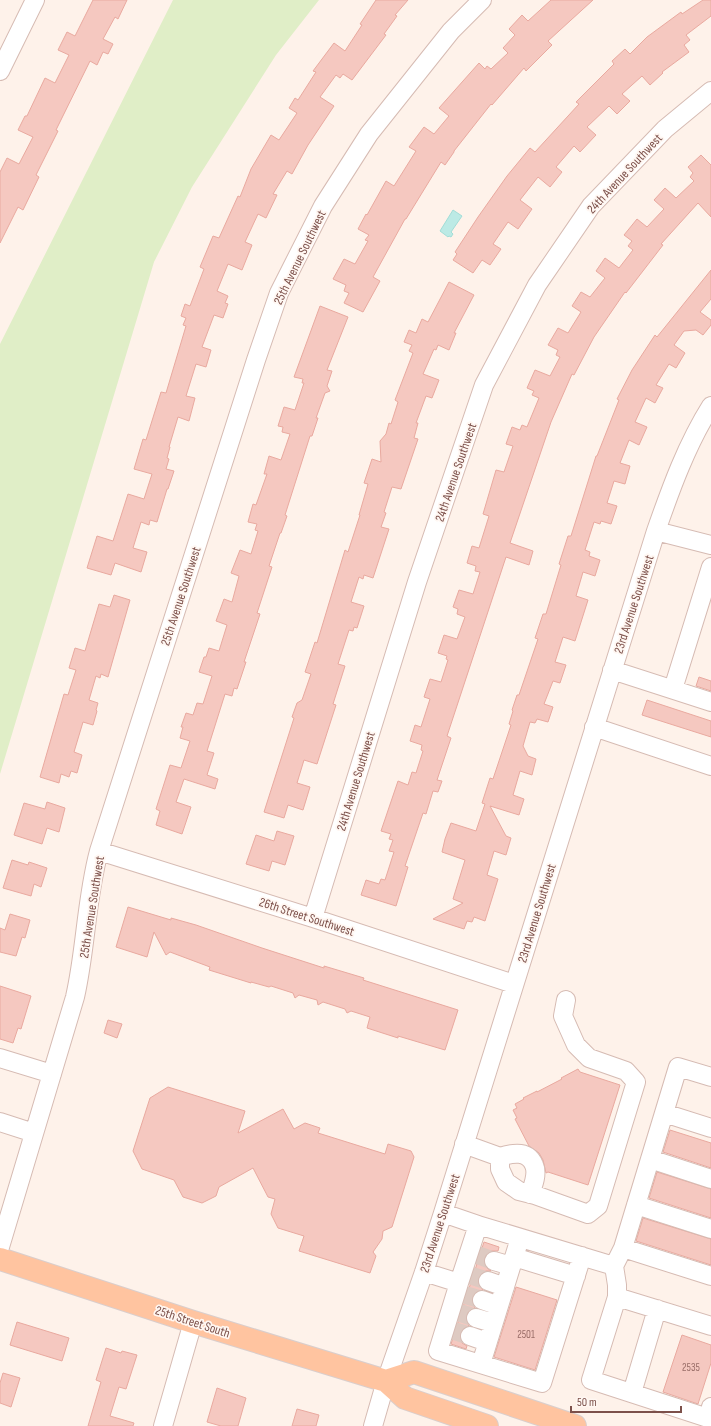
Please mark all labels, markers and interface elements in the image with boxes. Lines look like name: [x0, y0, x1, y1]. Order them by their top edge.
street label: 24th Avenue Southwest: [584, 130, 666, 217]
street label: 25th Avenue Southwest: [270, 208, 330, 307]
street label: 24th Avenue Southwest: [432, 421, 480, 524]
street label: 25th Avenue Southwest: [157, 545, 204, 648]
street label: 23rd Avenue Southwest: [610, 553, 657, 656]
street label: 24th Avenue Southwest: [333, 730, 379, 833]
street label: 25th Avenue Southwest: [76, 855, 108, 959]
street label: 23rd Avenue Southwest: [514, 862, 560, 965]
street label: 26th Street Southwest: [257, 894, 356, 940]
street label: 23rd Avenue Southwest: [416, 1172, 463, 1275]
street label: 25th Street South: [153, 1302, 232, 1342]
house number: 2501: [517, 1328, 535, 1341]
house number: 2535: [682, 1361, 700, 1374]
scale bar: [571, 1388, 681, 1414]
text: 50 m: [577, 1395, 597, 1410]

